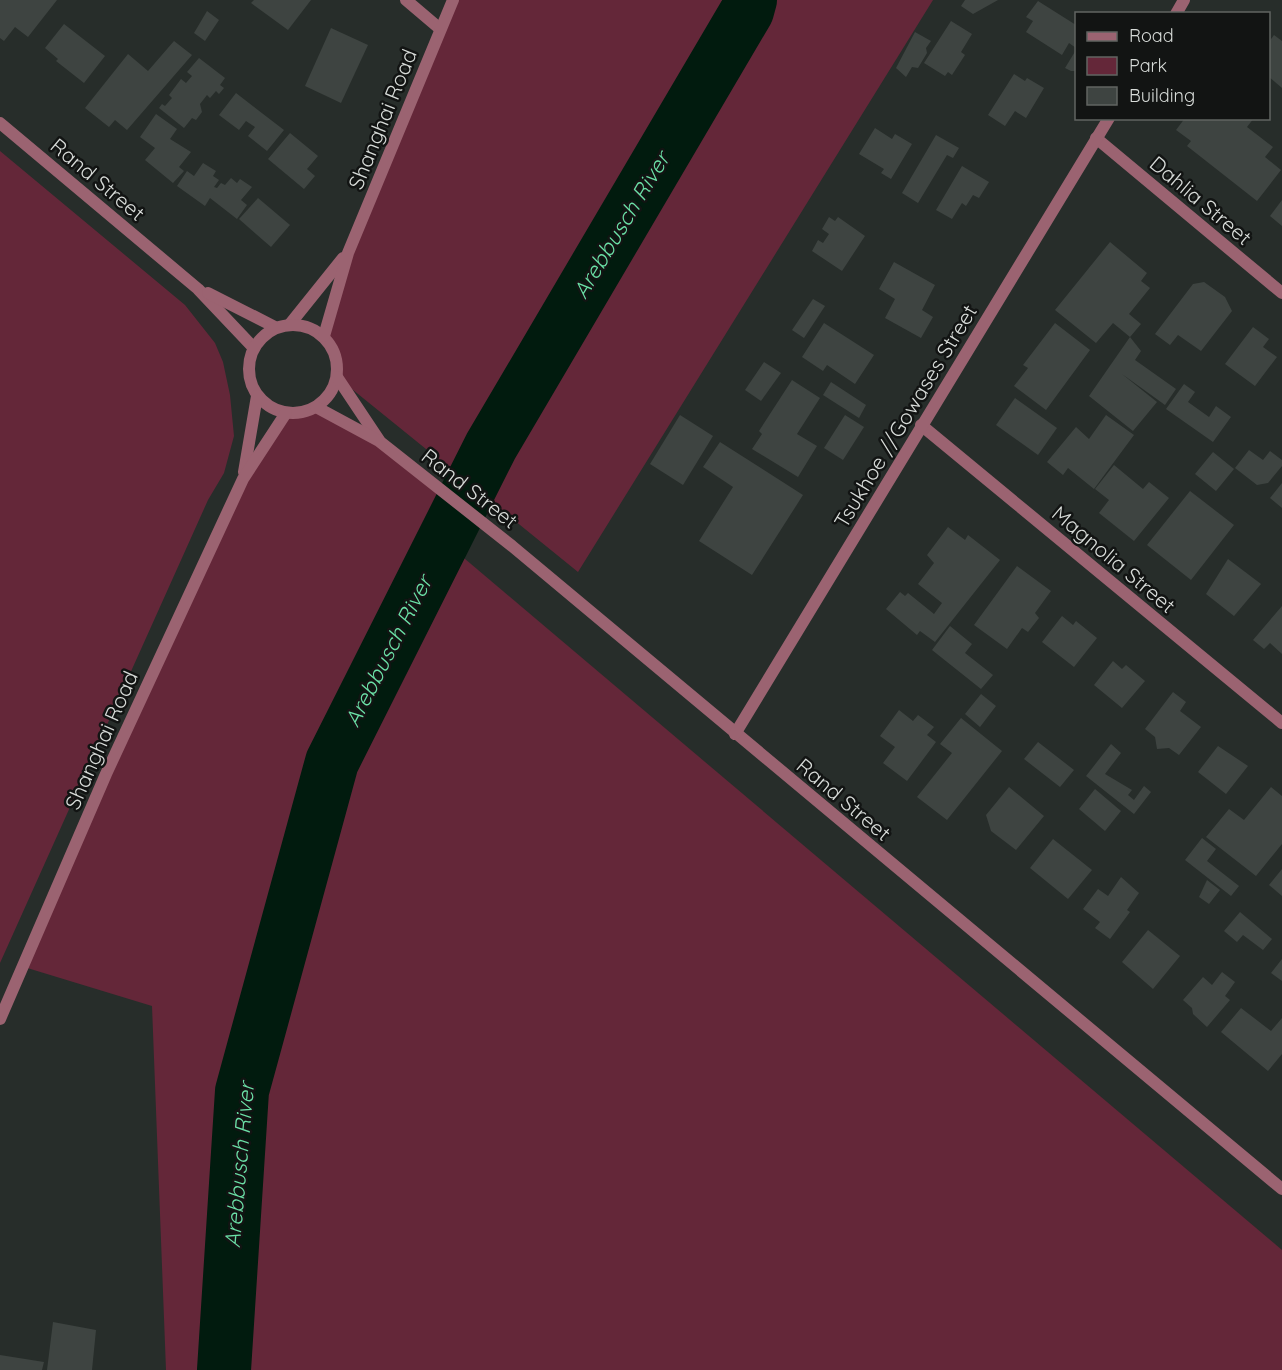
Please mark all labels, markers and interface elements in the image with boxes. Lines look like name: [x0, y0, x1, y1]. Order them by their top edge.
legend: [1075, 12, 1270, 120]
text: Road: [1129, 24, 1174, 47]
street label: Shanghai Road: [342, 45, 422, 193]
text: Park: [1129, 54, 1167, 77]
text: Building: [1129, 84, 1195, 107]
street label: Rand Street: [46, 132, 150, 226]
water label: Arebbusch River: [566, 145, 677, 303]
street label: Dahlia Street: [1145, 150, 1257, 250]
street label: Tsukhoe //Gowases Street: [828, 300, 982, 532]
street label: Rand Street: [417, 442, 523, 534]
street label: Magnolia Street: [1047, 500, 1181, 618]
water label: Arebbusch River: [338, 568, 439, 731]
street label: Shanghai Road: [59, 667, 143, 813]
street label: Rand Street: [792, 752, 896, 846]
water label: Arebbusch River: [218, 1079, 260, 1249]

